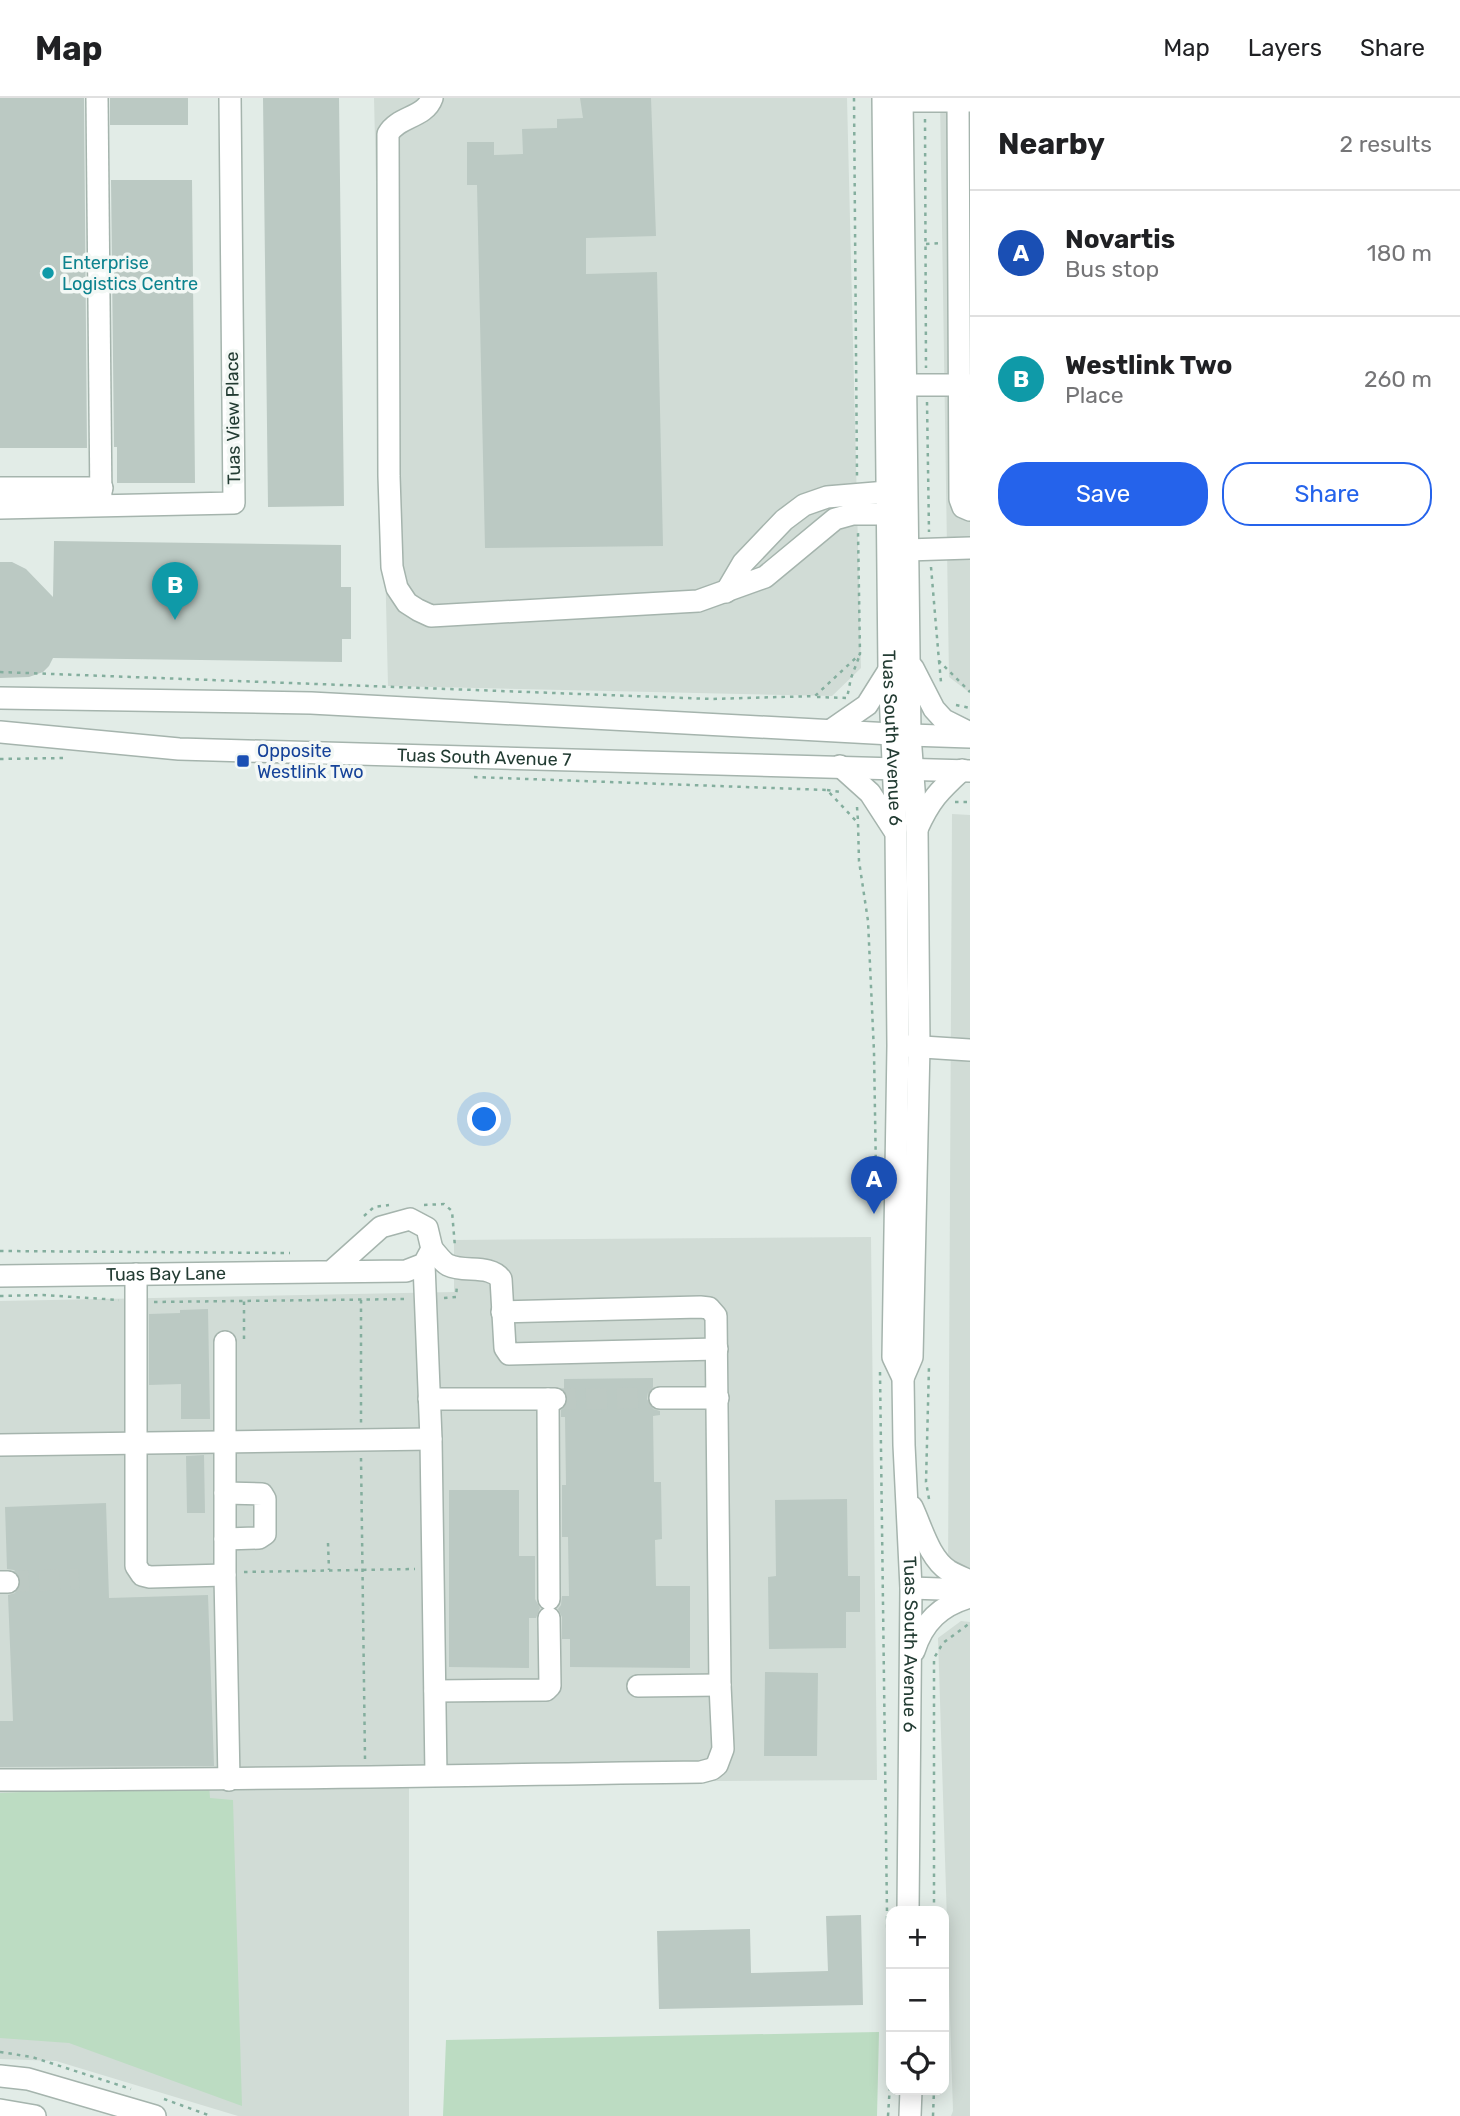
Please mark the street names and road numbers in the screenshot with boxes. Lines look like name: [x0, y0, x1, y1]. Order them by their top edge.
street label: Tuas View Place: [221, 351, 245, 485]
street label: Tuas South Avenue 6: [878, 650, 907, 826]
street label: Tuas South Avenue 7: [397, 744, 572, 771]
street label: Tuas Bay Lane: [106, 1262, 226, 1286]
street label: Tuas South Avenue 6: [898, 1556, 922, 1733]

